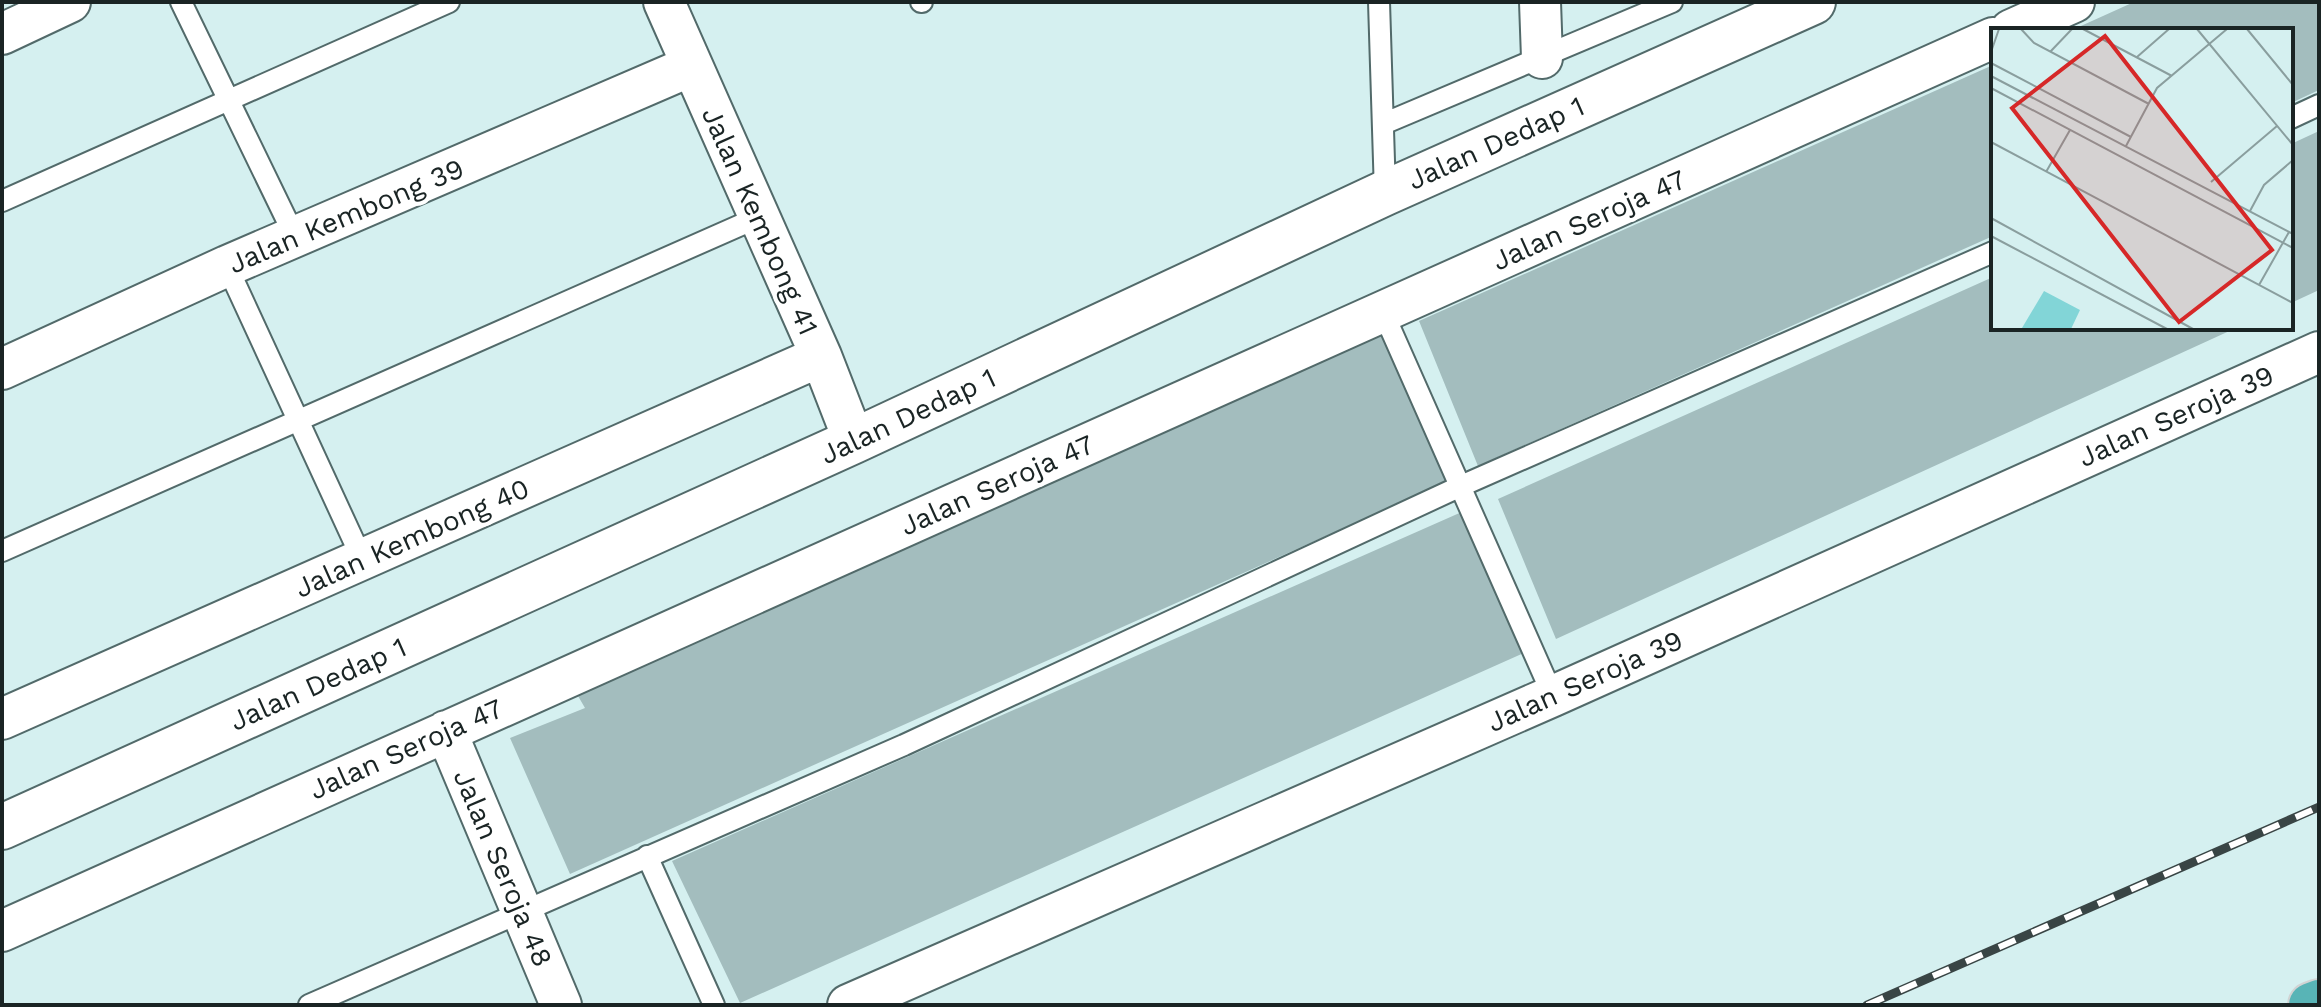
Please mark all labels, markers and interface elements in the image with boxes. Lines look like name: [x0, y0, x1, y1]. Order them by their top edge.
inset map: [1991, 28, 2293, 330]
street label: Jalan Dedap 1: [1403, 89, 1589, 197]
street label: Jalan Kembong 41: [695, 102, 825, 340]
street label: Jalan Kembong 39: [223, 152, 469, 280]
street label: Jalan Seroja 47: [1487, 163, 1691, 277]
street label: Jalan Seroja 39: [2073, 358, 2279, 474]
street label: Jalan Dedap 1: [815, 361, 1001, 471]
street label: Jalan Seroja 47: [895, 428, 1099, 542]
street label: Jalan Kembong 40: [290, 471, 534, 605]
street label: Jalan Seroja 39: [1482, 623, 1688, 739]
street label: Jalan Dedap 1: [225, 630, 411, 738]
street label: Jalan Seroja 47: [304, 692, 508, 806]
street label: Jalan Seroja 48: [447, 764, 559, 972]

